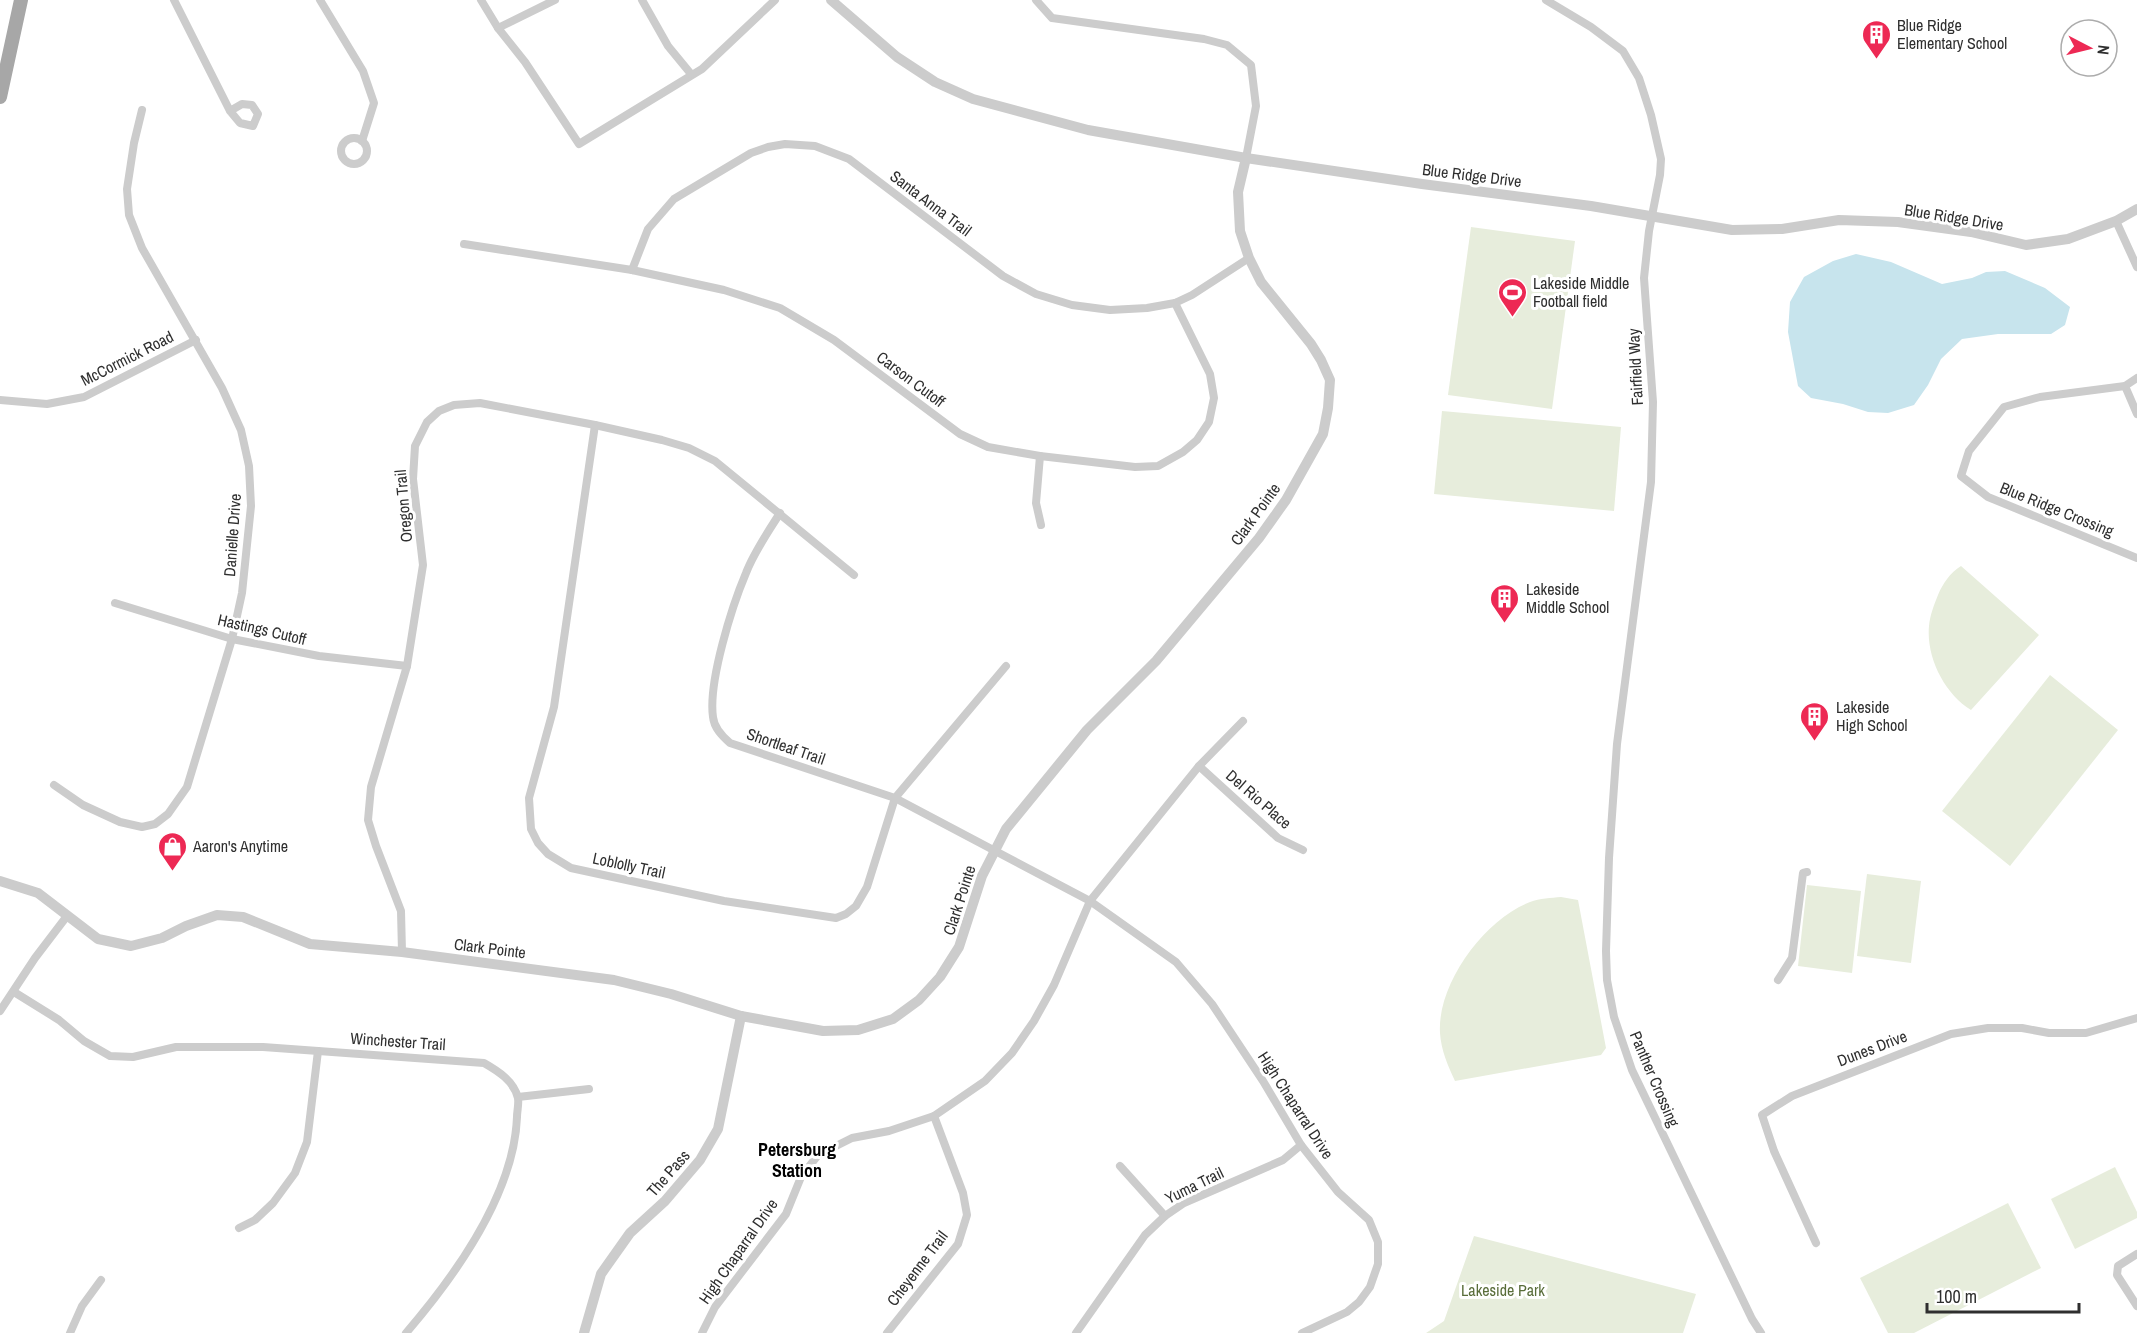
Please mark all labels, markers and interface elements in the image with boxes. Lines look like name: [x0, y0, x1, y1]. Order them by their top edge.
place label: Blue Ridge Elementary School: [1897, 14, 2007, 54]
building icon: Blue Ridge Elementary School: [1860, 18, 1892, 60]
north arrow: [2059, 18, 2119, 78]
text: N: [2092, 44, 2115, 56]
street label: Blue Ridge Drive: [1421, 158, 1523, 192]
street label: Santa Anna Trail: [886, 165, 976, 241]
street label: Blue Ridge Drive: [1903, 198, 2005, 236]
place label: Lakeside Middle Football field: [1533, 272, 1629, 312]
sports icon: Lakeside Middle Football field: [1496, 276, 1528, 318]
street label: McCormick Road: [77, 325, 177, 391]
street label: Fairfield Way: [1622, 328, 1648, 406]
street label: Carson Cutoff: [872, 346, 951, 413]
street label: Oregon Trail: [389, 469, 417, 543]
street label: Blue Ridge Crossing: [1997, 476, 2118, 542]
street label: Clark Pointe: [1225, 478, 1285, 550]
street label: Danielle Drive: [218, 493, 246, 577]
place label: Lakeside Middle School: [1526, 578, 1609, 618]
building icon: Lakeside Middle School: [1489, 582, 1521, 624]
street label: Hastings Cutoff: [216, 608, 309, 650]
place label: Lakeside High School: [1836, 696, 1908, 736]
building icon: Lakeside High School: [1799, 700, 1831, 742]
street label: Shortleaf Trail: [744, 722, 828, 770]
street label: Del Rio Place: [1222, 764, 1296, 834]
shop icon: Aaron's Anytime: [156, 830, 188, 872]
place label: Aaron's Anytime: [192, 835, 288, 857]
street label: Loblolly Trail: [591, 847, 667, 883]
street label: Clark Pointe: [937, 862, 981, 938]
street label: Clark Pointe: [453, 933, 527, 963]
street label: Dunes Drive: [1834, 1025, 1910, 1071]
street label: Winchester Trail: [350, 1027, 447, 1055]
street label: Panther Crossing: [1625, 1028, 1685, 1131]
street label: High Chaparral Drive: [1253, 1047, 1339, 1163]
district label: Petersburg Station: [758, 1137, 836, 1183]
street label: The Pass: [642, 1145, 694, 1201]
street label: Yuma Trail: [1161, 1161, 1227, 1209]
street label: High Chaparral Drive: [693, 1194, 783, 1308]
street label: Cheyenne Trail: [881, 1226, 953, 1310]
scale bar: [1927, 1276, 2078, 1314]
park label: Lakeside Park: [1461, 1279, 1545, 1301]
text: 100 m: [1936, 1284, 1977, 1309]

